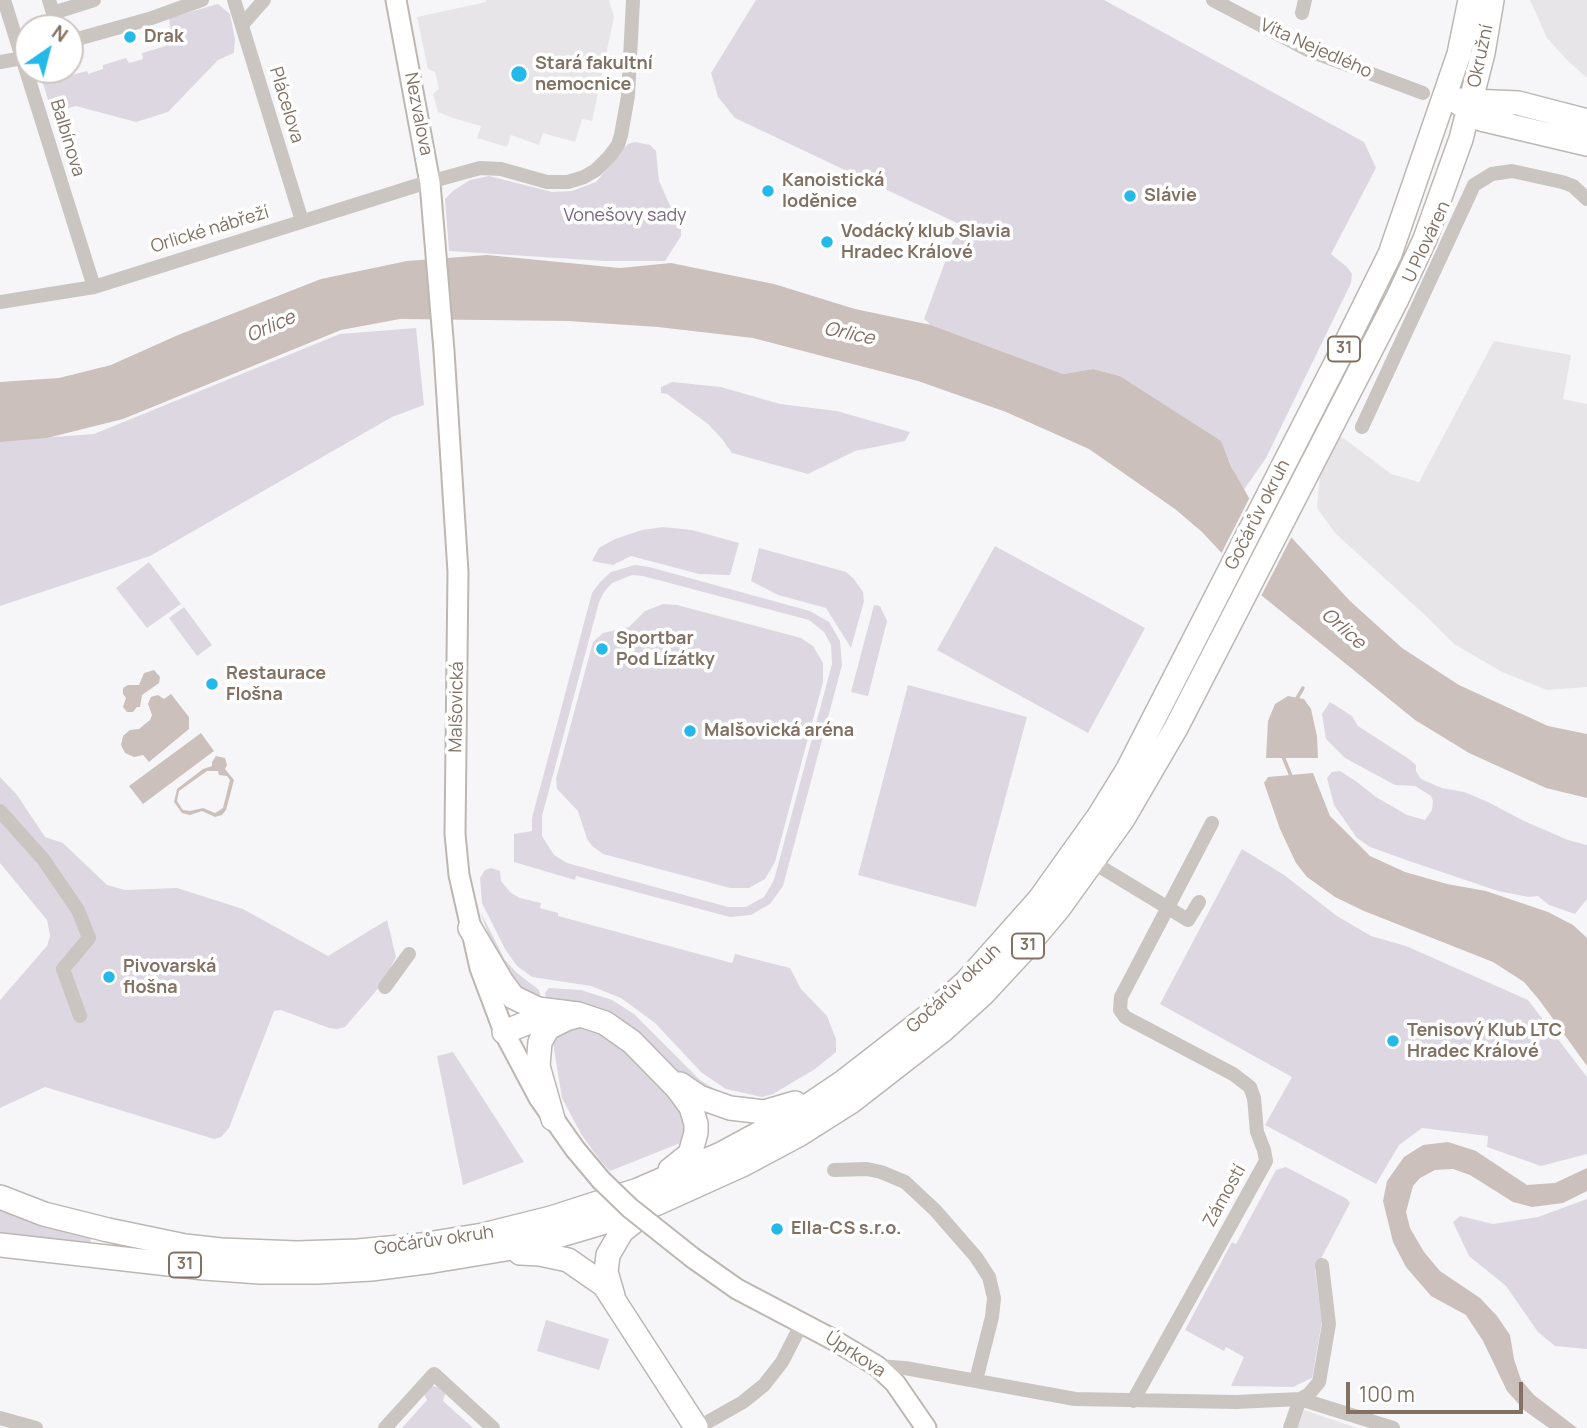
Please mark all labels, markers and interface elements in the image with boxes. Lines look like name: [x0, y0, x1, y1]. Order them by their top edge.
north arrow: [14, 14, 84, 84]
street label: Víta Nejedlého: [1257, 15, 1375, 83]
text: N: [47, 19, 73, 48]
street label: Okružní: [1464, 23, 1498, 89]
place label: Drak: [144, 26, 184, 48]
marker: Drak: [122, 29, 138, 45]
place label: Stará fakultní nemocnice: [535, 53, 653, 96]
street label: Plácelova: [264, 64, 308, 146]
marker: Stará fakultní nemocnice: [509, 64, 529, 84]
street label: Nezvalova: [399, 71, 437, 157]
street label: Balbínova: [45, 97, 89, 179]
place label: Kanoistická loděnice: [782, 170, 884, 212]
marker: Kanoistická loděnice: [760, 183, 776, 199]
place label: Slávie: [1144, 185, 1197, 207]
marker: Slávie: [1122, 188, 1138, 204]
street label: U Plováren: [1399, 198, 1455, 286]
street label: Orlické nábřeží: [148, 202, 272, 258]
park label: Vonešovy sady: [563, 205, 687, 227]
place label: Vodácký klub Slavia Hradec Králové: [841, 221, 1011, 264]
marker: Vodácký klub Slavia Hradec Králové: [819, 234, 835, 250]
water label: Orlice: [243, 306, 299, 348]
water label: Orlice: [822, 318, 876, 350]
road number: 31: [1328, 336, 1360, 362]
street label: Gočárův okruh: [1221, 456, 1295, 574]
water label: Orlice: [1316, 604, 1370, 654]
place label: Sportbar Pod Lízátky: [616, 628, 715, 670]
marker: Sportbar Pod Lízátky: [594, 641, 610, 657]
street label: Malšovická: [445, 661, 469, 753]
place label: Restaurace Flošna: [226, 663, 326, 706]
marker: Restaurace Flošna: [204, 676, 220, 692]
place label: Malšovická aréna: [704, 720, 854, 742]
marker: Malšovická aréna: [682, 723, 698, 739]
road number: 31: [1012, 934, 1044, 958]
street label: Gočárův okruh: [903, 940, 1005, 1038]
place label: Pivovarská flošna: [123, 956, 216, 998]
marker: Pivovarská flošna: [101, 969, 117, 985]
place label: Tenisový Klub LTC Hradec Králové: [1407, 1020, 1562, 1062]
marker: Tenisový Klub LTC Hradec Králové: [1385, 1033, 1401, 1049]
street label: Zámostí: [1199, 1161, 1251, 1231]
place label: Ella-CS s.r.o.: [791, 1218, 901, 1240]
marker: Ella-CS s.r.o.: [769, 1221, 785, 1237]
street label: Gočárův okruh: [373, 1222, 495, 1260]
road number: 31: [169, 1252, 201, 1278]
street label: Úprkova: [821, 1328, 889, 1382]
scale bar: [1349, 1368, 1526, 1412]
text: 100 m: [1359, 1380, 1415, 1408]

